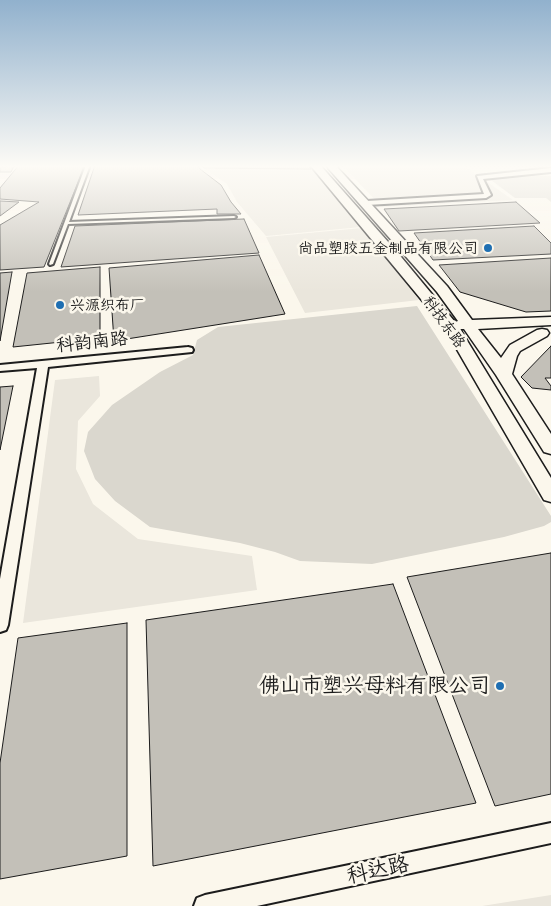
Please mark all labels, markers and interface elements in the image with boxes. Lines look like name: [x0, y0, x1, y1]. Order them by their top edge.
place label: 尚品塑胶五金制品有限公司: [298, 239, 478, 257]
marker: 尚品塑胶五金制品有限公司: [482, 242, 494, 254]
street label: 科技东路: [419, 292, 469, 352]
place label: 兴源织布厂: [70, 296, 145, 314]
marker: 兴源织布厂: [54, 299, 66, 311]
street label: 科韵南路: [55, 327, 129, 357]
place label: 佛山市塑兴母料有限公司: [259, 673, 490, 699]
marker: 佛山市塑兴母料有限公司: [494, 680, 506, 692]
street label: 科达路: [345, 851, 411, 889]

